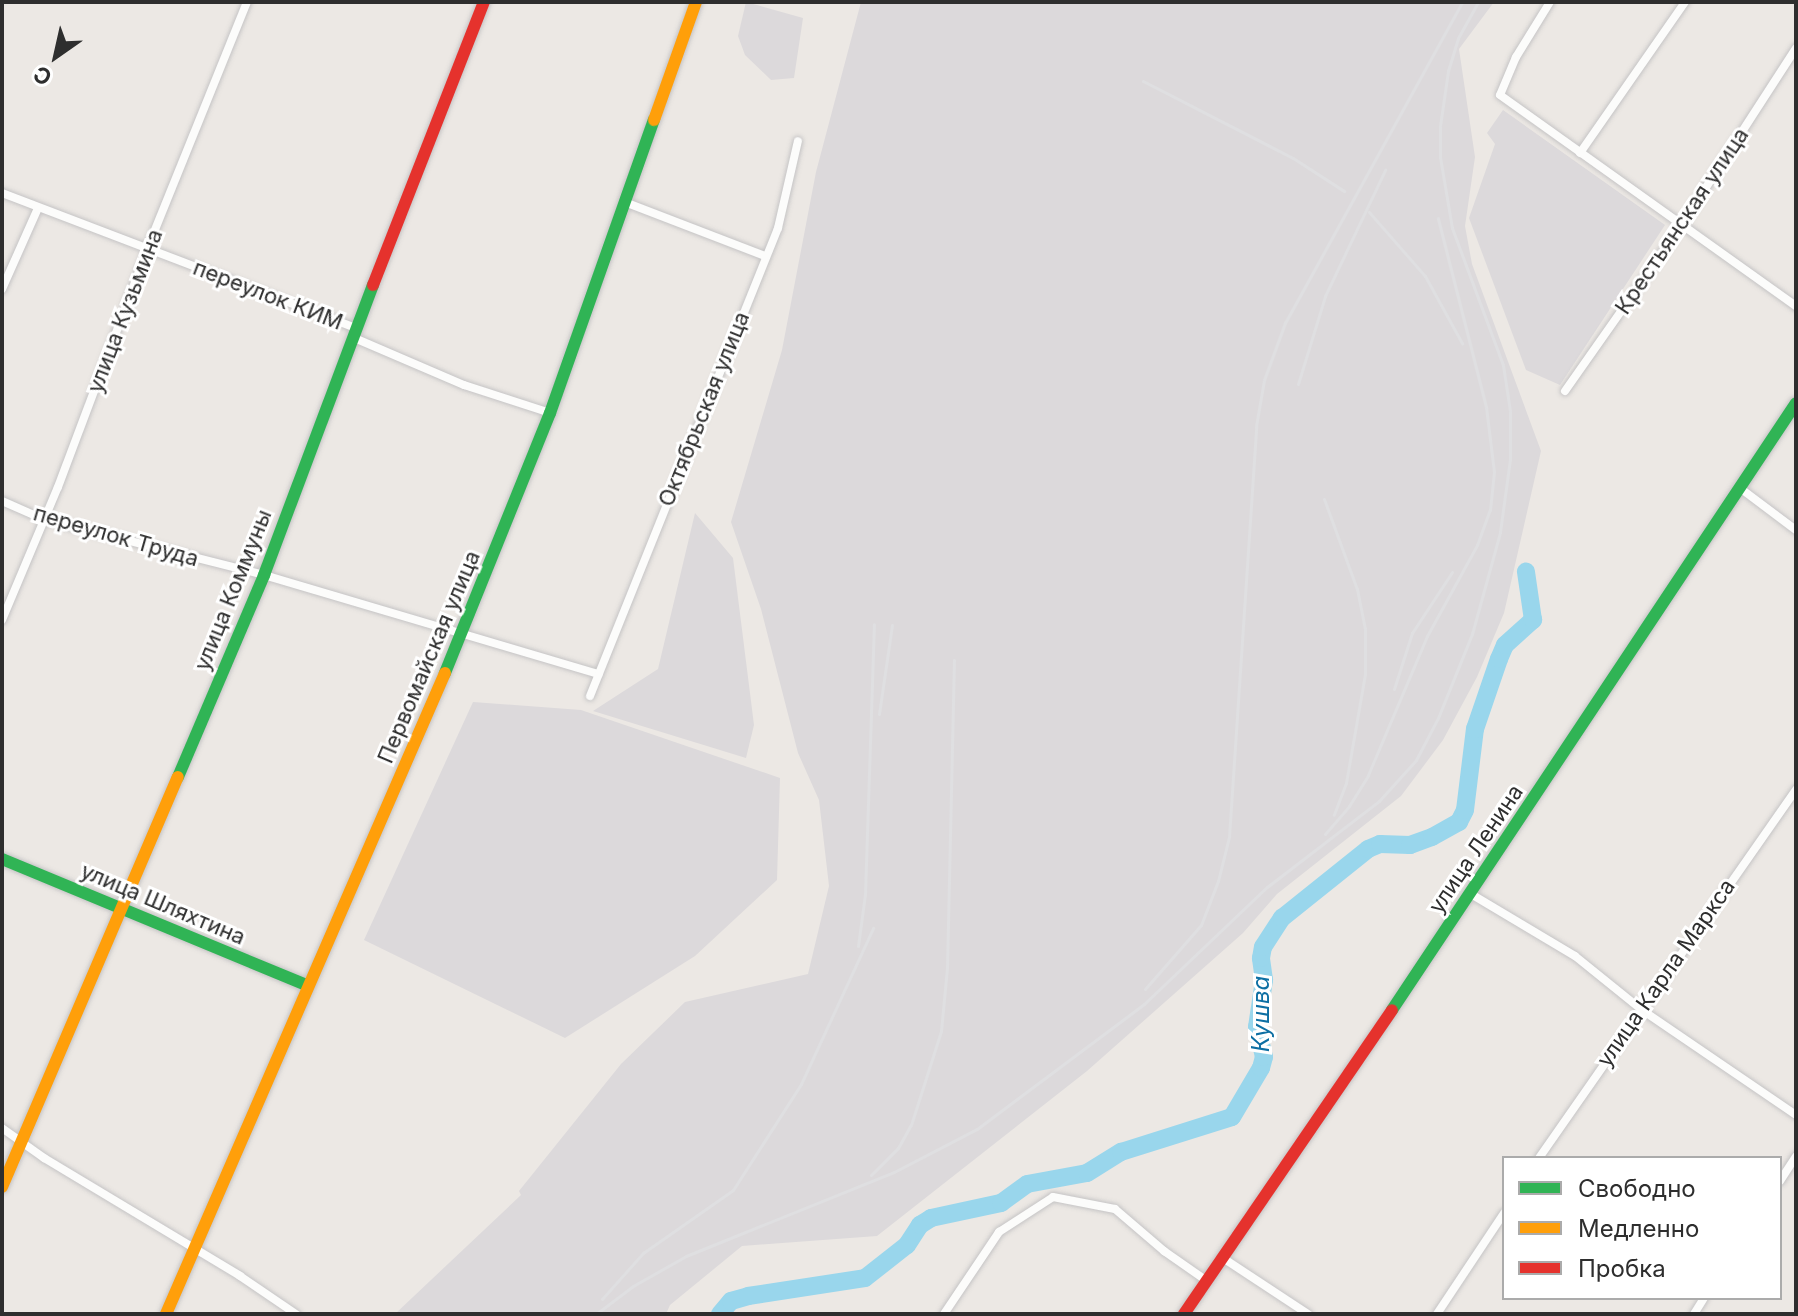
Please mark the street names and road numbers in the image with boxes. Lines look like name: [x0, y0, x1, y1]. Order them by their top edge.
street label: Крестьянская улица: [1610, 123, 1754, 319]
street label: улица Кузьмина: [82, 226, 168, 396]
street label: переулок КИМ: [189, 254, 347, 336]
street label: Октябрьская улица: [653, 308, 755, 510]
street label: переулок Труда: [30, 500, 202, 572]
street label: улица Коммуны: [189, 506, 277, 674]
street label: Первомайская улица: [372, 547, 486, 767]
street label: улица Ленина: [1423, 780, 1529, 918]
street label: улица Шляхтина: [77, 857, 249, 951]
street label: улица Карла Маркса: [1591, 874, 1741, 1072]

